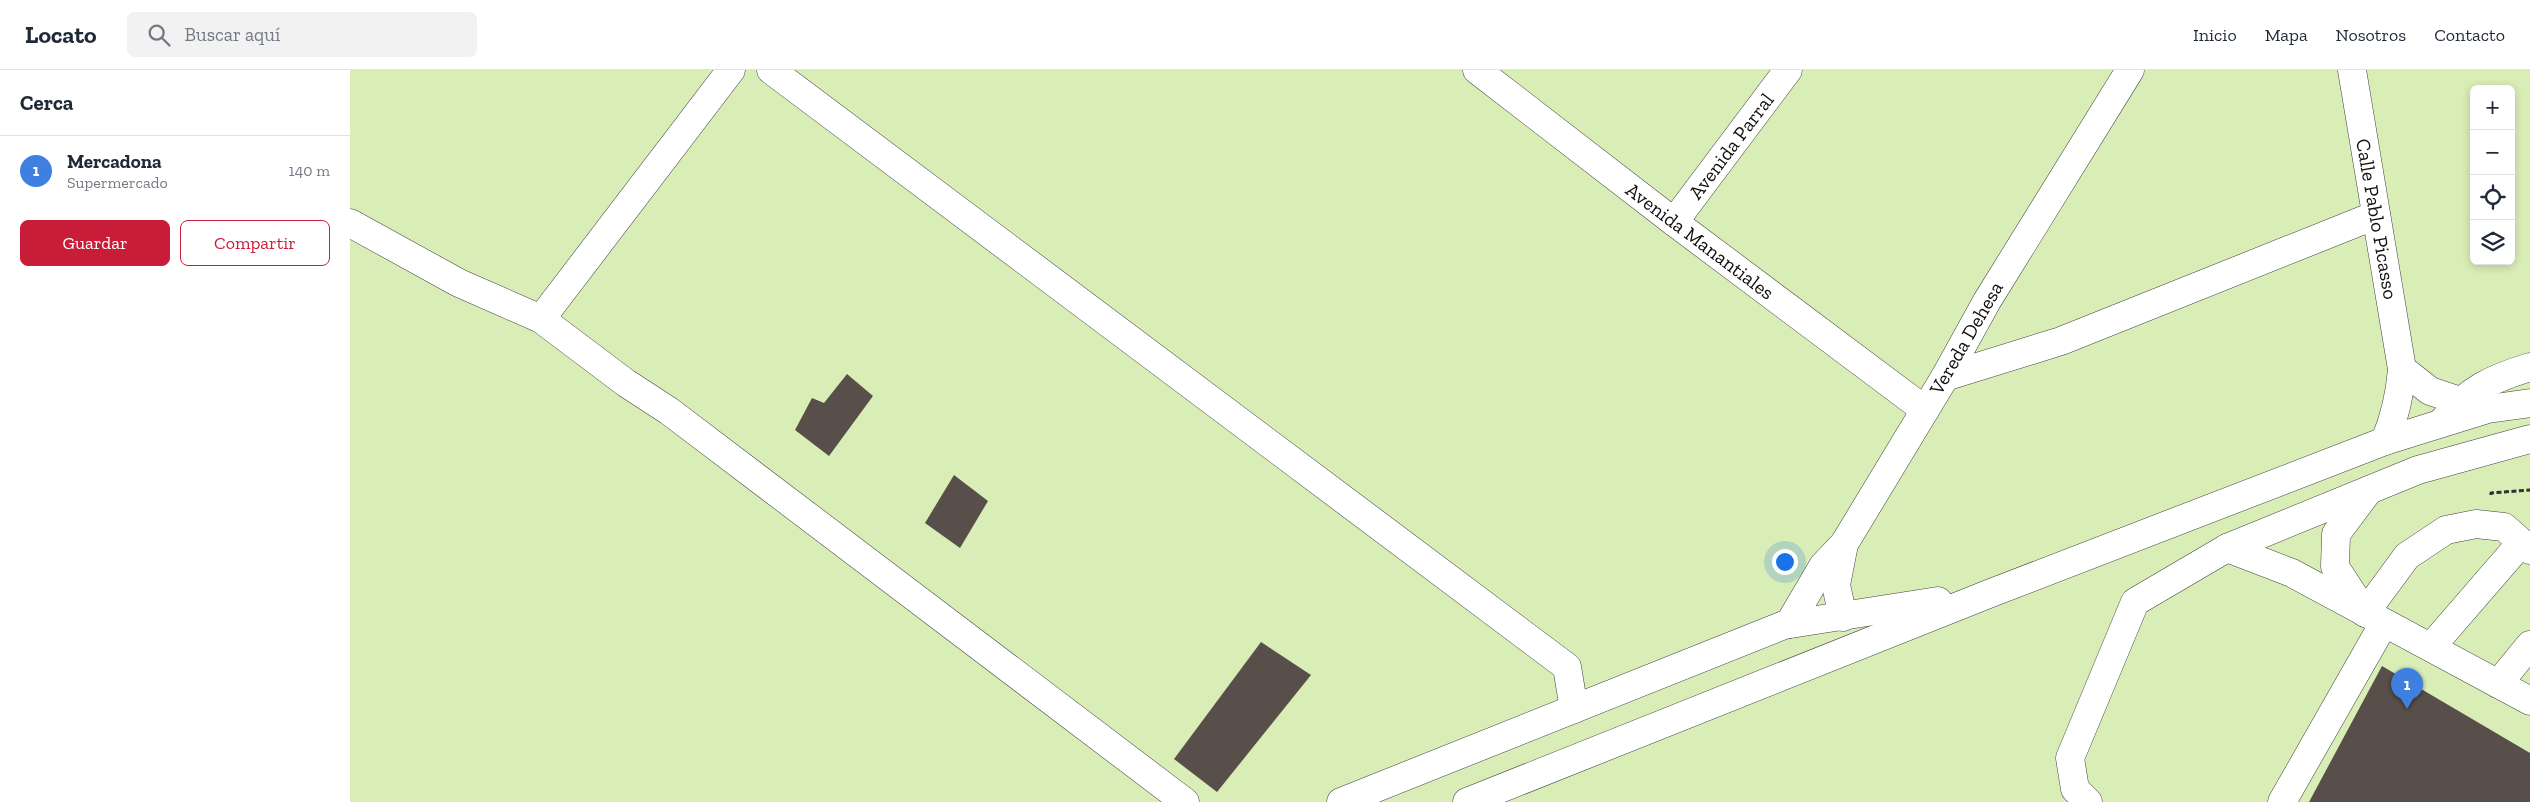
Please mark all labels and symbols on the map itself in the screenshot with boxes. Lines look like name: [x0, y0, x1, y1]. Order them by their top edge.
street label: Avenida Parral: [1683, 88, 1779, 204]
street label: Calle Pablo Picasso: [2351, 137, 2403, 301]
street label: Avenida Manantiales: [1621, 177, 1779, 305]
street label: Vereda Dehesa: [1923, 277, 2008, 400]
your location: [1772, 549, 1798, 575]
pin: 1: [2391, 668, 2423, 709]

